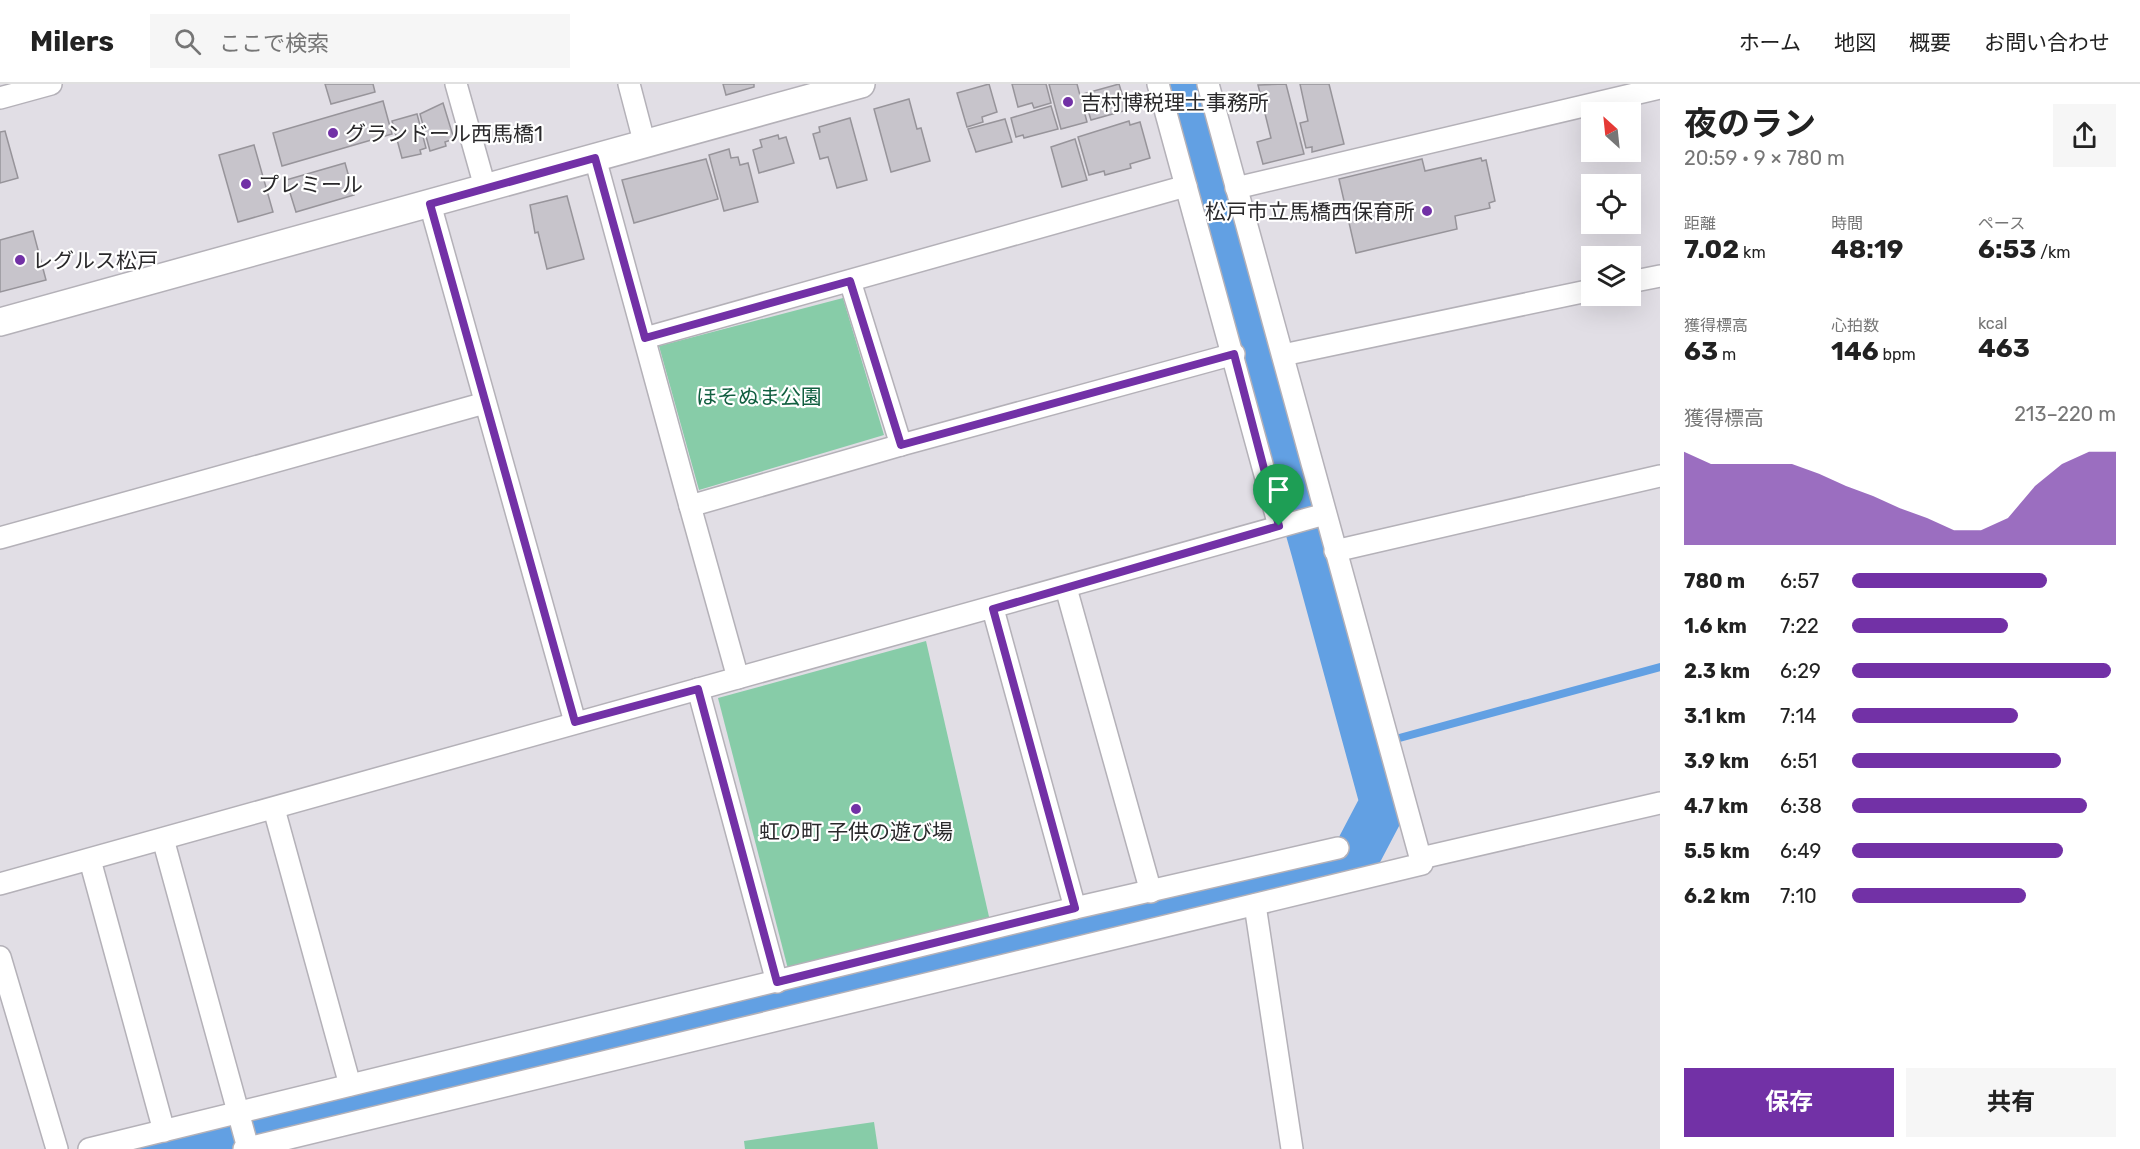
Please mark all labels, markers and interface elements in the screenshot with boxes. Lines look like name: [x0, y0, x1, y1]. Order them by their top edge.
search box: [150, 14, 570, 68]
text: Milers: [30, 25, 114, 58]
icon: search: [171, 25, 204, 58]
text: ここで検索: [219, 30, 329, 57]
text: ホーム: [1739, 30, 1801, 55]
text: 地図: [1834, 30, 1876, 55]
text: 概要: [1909, 30, 1951, 55]
text: お問い合わせ: [1984, 30, 2110, 55]
place label: 吉村博税理士事務所: [1080, 90, 1269, 115]
marker: 吉村博税理士事務所: [1061, 95, 1075, 109]
north arrow: [1581, 102, 1641, 162]
map controls: [1581, 102, 1641, 306]
text: 夜のラン: [1684, 104, 1816, 143]
button: share: [2053, 104, 2116, 167]
place label: グランドール西馬橋1: [345, 121, 543, 146]
marker: グランドール西馬橋1: [326, 126, 340, 140]
text: 20:59 · 9 × 780 m: [1684, 146, 1845, 170]
place label: プレミール: [258, 172, 363, 197]
button: locate: [1581, 174, 1641, 234]
marker: プレミール: [239, 177, 253, 191]
place label: 松戸市立馬橋西保育所: [1205, 199, 1415, 224]
marker: 松戸市立馬橋西保育所: [1420, 204, 1434, 218]
text: 距離: [1684, 214, 1716, 233]
text: 時間: [1831, 214, 1863, 233]
text: ペース: [1978, 214, 2025, 233]
text: 7.02: [1684, 234, 1739, 265]
text: 48:19: [1831, 234, 1904, 265]
text: 6:53: [1978, 234, 2036, 265]
text: km: [1739, 243, 1766, 262]
text: /km: [2036, 243, 2071, 262]
button: layers: [1581, 246, 1641, 306]
place label: レグルス松戸: [32, 248, 158, 273]
marker: レグルス松戸: [13, 253, 27, 267]
text: kcal: [1978, 314, 2007, 333]
text: 獲得標高: [1684, 316, 1748, 335]
text: 心拍数: [1831, 316, 1879, 335]
text: 463: [1978, 333, 2030, 364]
text: 63: [1684, 336, 1718, 367]
text: 146: [1831, 336, 1879, 367]
text: m: [1718, 345, 1736, 364]
text: bpm: [1879, 345, 1916, 364]
park label: ほそぬま公園: [696, 384, 822, 409]
text: 213–220 m: [2014, 402, 2116, 426]
text: 獲得標高: [1684, 406, 1764, 430]
pin: [1253, 464, 1304, 526]
icon: arrive: [1262, 473, 1295, 506]
text: 780 m: [1684, 569, 1745, 593]
text: 6:57: [1780, 569, 1819, 593]
text: 1.6 km: [1684, 614, 1747, 638]
text: 7:22: [1780, 614, 1819, 638]
text: 2.3 km: [1684, 659, 1750, 683]
text: 6:29: [1780, 659, 1821, 683]
text: 3.1 km: [1684, 704, 1746, 728]
text: 7:14: [1780, 704, 1816, 728]
text: 3.9 km: [1684, 749, 1749, 773]
text: 6:51: [1780, 749, 1817, 773]
text: 4.7 km: [1684, 794, 1748, 818]
text: 6:38: [1780, 794, 1822, 818]
marker: 虹の町 子供の遊び場: [849, 802, 863, 816]
place label: 虹の町 子供の遊び場: [759, 819, 953, 844]
text: 5.5 km: [1684, 839, 1750, 863]
text: 6:49: [1780, 839, 1821, 863]
text: 6.2 km: [1684, 884, 1750, 908]
text: 7:10: [1780, 884, 1817, 908]
button: 保存: [1684, 1068, 1894, 1137]
button: 共有: [1906, 1068, 2116, 1137]

